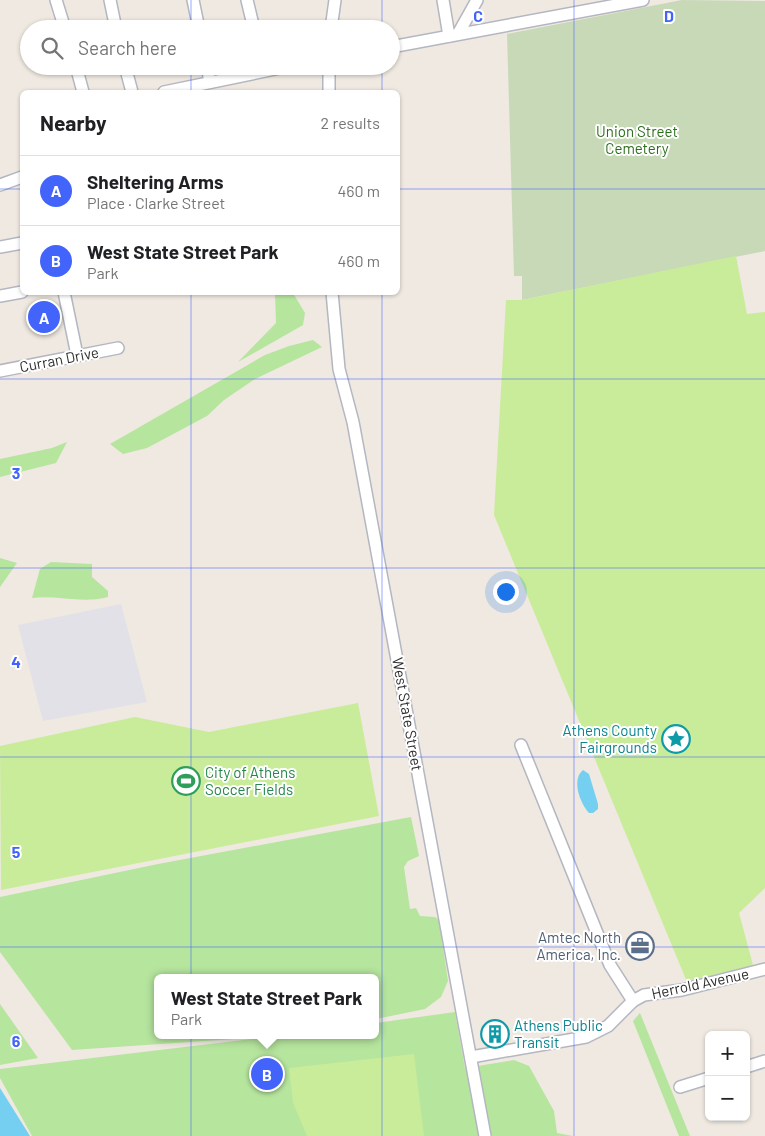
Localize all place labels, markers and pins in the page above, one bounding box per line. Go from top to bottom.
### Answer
pin: A [28,298,60,336]
place label: Athens County Fairgrounds [563,721,657,756]
place icon: Athens County Fairgrounds [661,724,691,754]
place label: City of Athens Soccer Fields [205,763,295,798]
sports icon: City of Athens Soccer Fields [171,766,201,796]
place label: Amtec North America, Inc. [536,928,621,963]
office icon: Amtec North America, Inc. [625,931,655,961]
place label: Athens Public Transit [514,1016,603,1051]
building icon: Athens Public Transit [480,1019,510,1049]
pin: B [251,1055,283,1093]

